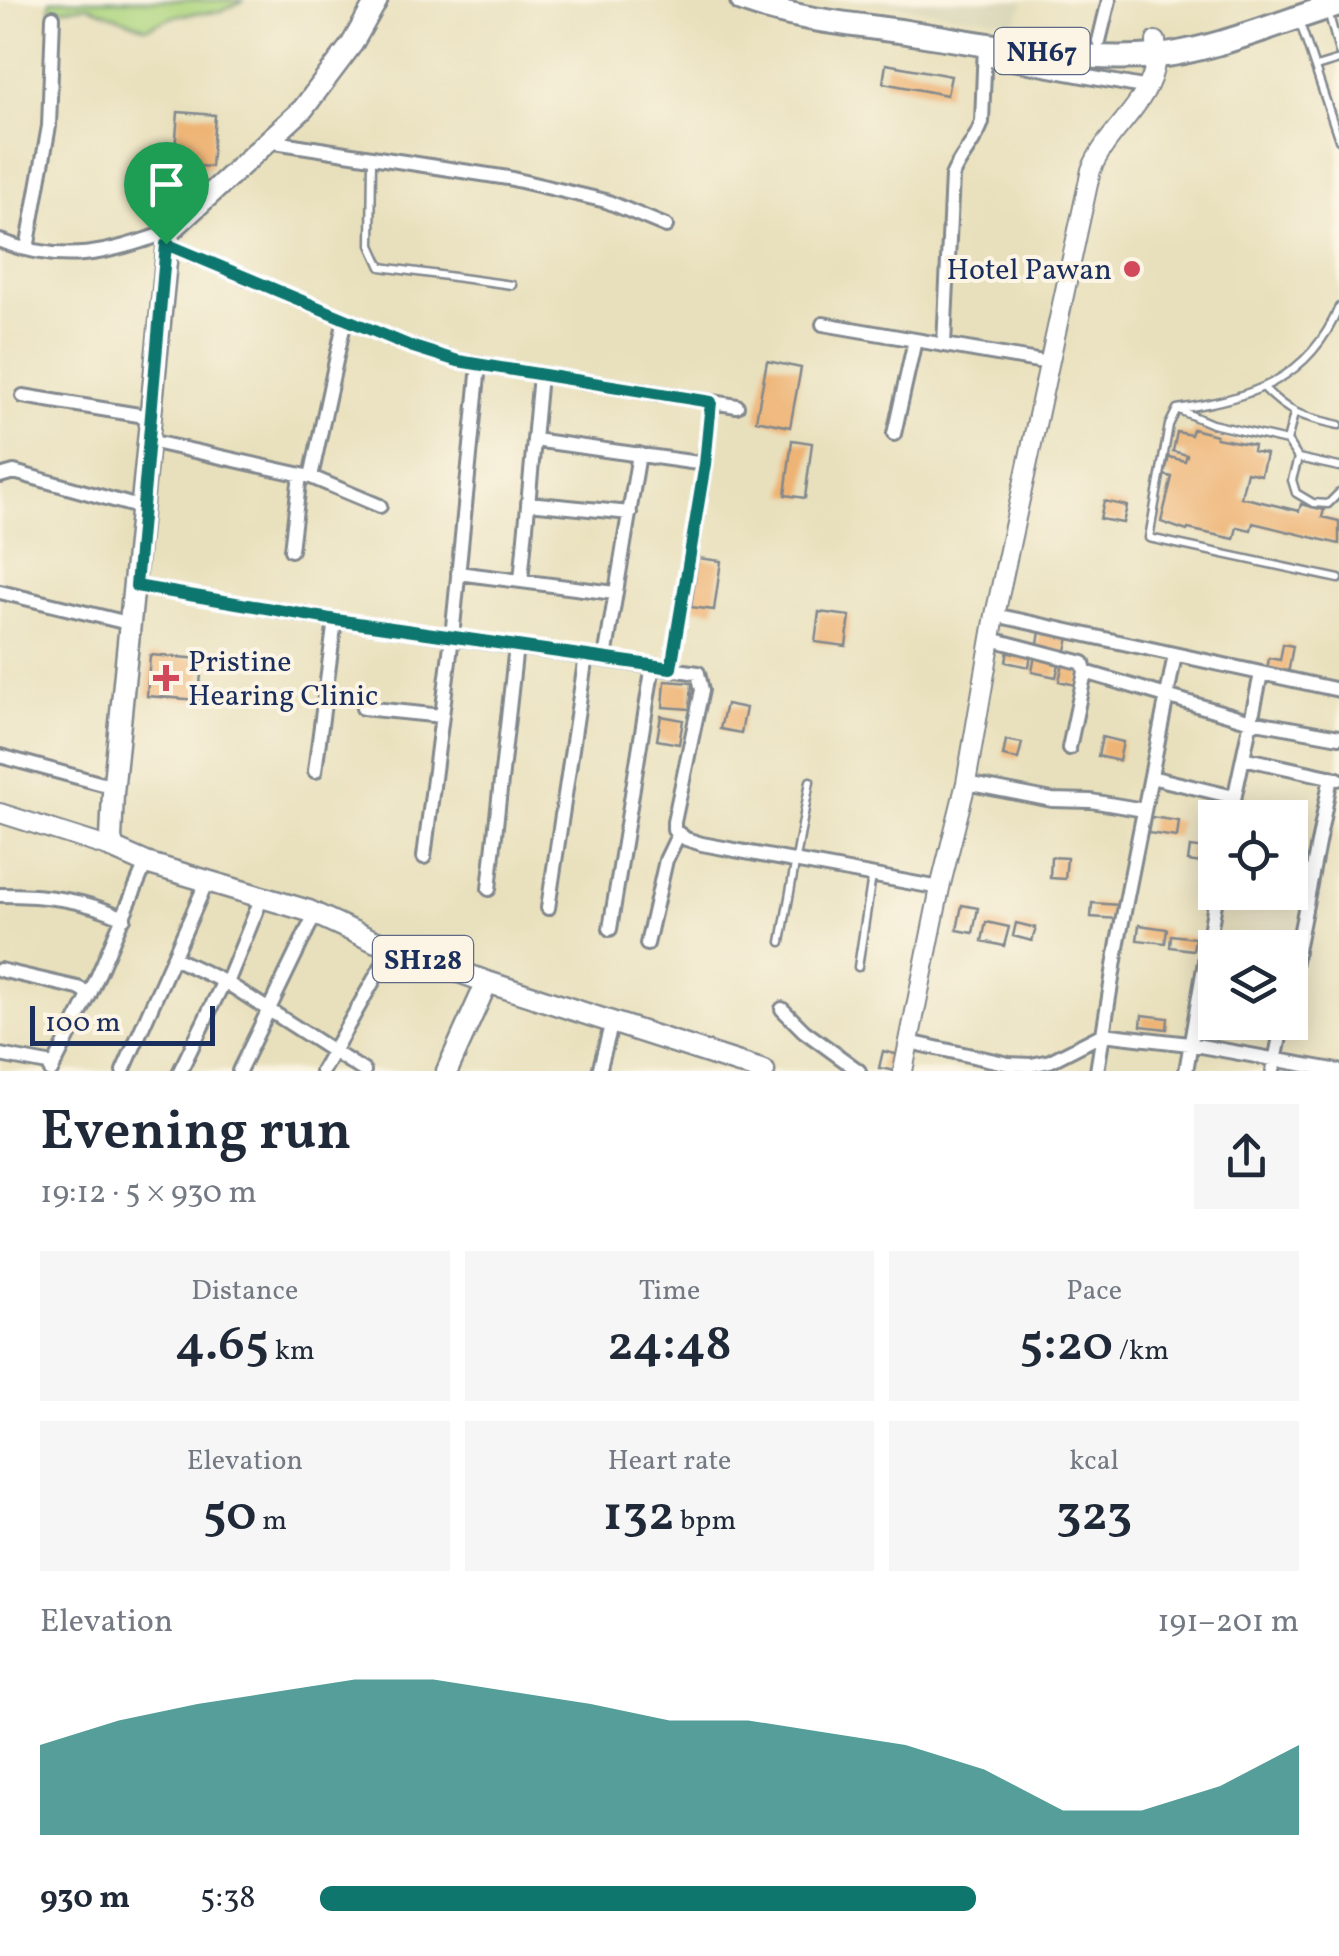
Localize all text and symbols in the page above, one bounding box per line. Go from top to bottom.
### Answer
road number: NH67 [994,28,1090,74]
pin [124,142,209,245]
icon: arrive [139,157,194,212]
place label: Hotel Pawan [946,250,1112,292]
marker: Hotel Pawan [1121,258,1143,280]
place label: Pristine Hearing Clinic [188,642,379,718]
marker: Pristine Hearing Clinic [153,665,179,691]
map controls [1198,800,1308,1040]
button: locate [1198,800,1308,910]
button: layers [1198,930,1308,1040]
road number: SH128 [373,936,473,982]
scale bar [30,1001,215,1046]
text: 100 m [45,1004,120,1043]
text: Evening run [40,1096,352,1172]
button: share [1194,1104,1299,1209]
text: 19:12 · 5 × 930 m [40,1172,257,1216]
text: Distance [191,1272,298,1311]
text: Time [639,1272,700,1311]
text: Pace [1066,1272,1122,1311]
text: 4.65 [175,1311,269,1381]
text: 24:48 [607,1311,732,1381]
text: 5:20 [1019,1311,1113,1381]
text: km [269,1332,315,1371]
text: /km [1113,1332,1169,1371]
text: Elevation [187,1442,303,1481]
text: Heart rate [608,1442,731,1481]
text: kcal [1069,1442,1119,1481]
text: 50 [203,1481,257,1551]
text: 132 [603,1481,674,1551]
text: 323 [1056,1481,1132,1551]
text: m [257,1502,287,1541]
text: bpm [674,1502,736,1541]
text: Elevation [40,1601,173,1645]
text: 191–201 m [1157,1601,1299,1645]
text: 930 m [40,1877,130,1921]
text: 5:38 [200,1877,256,1921]

